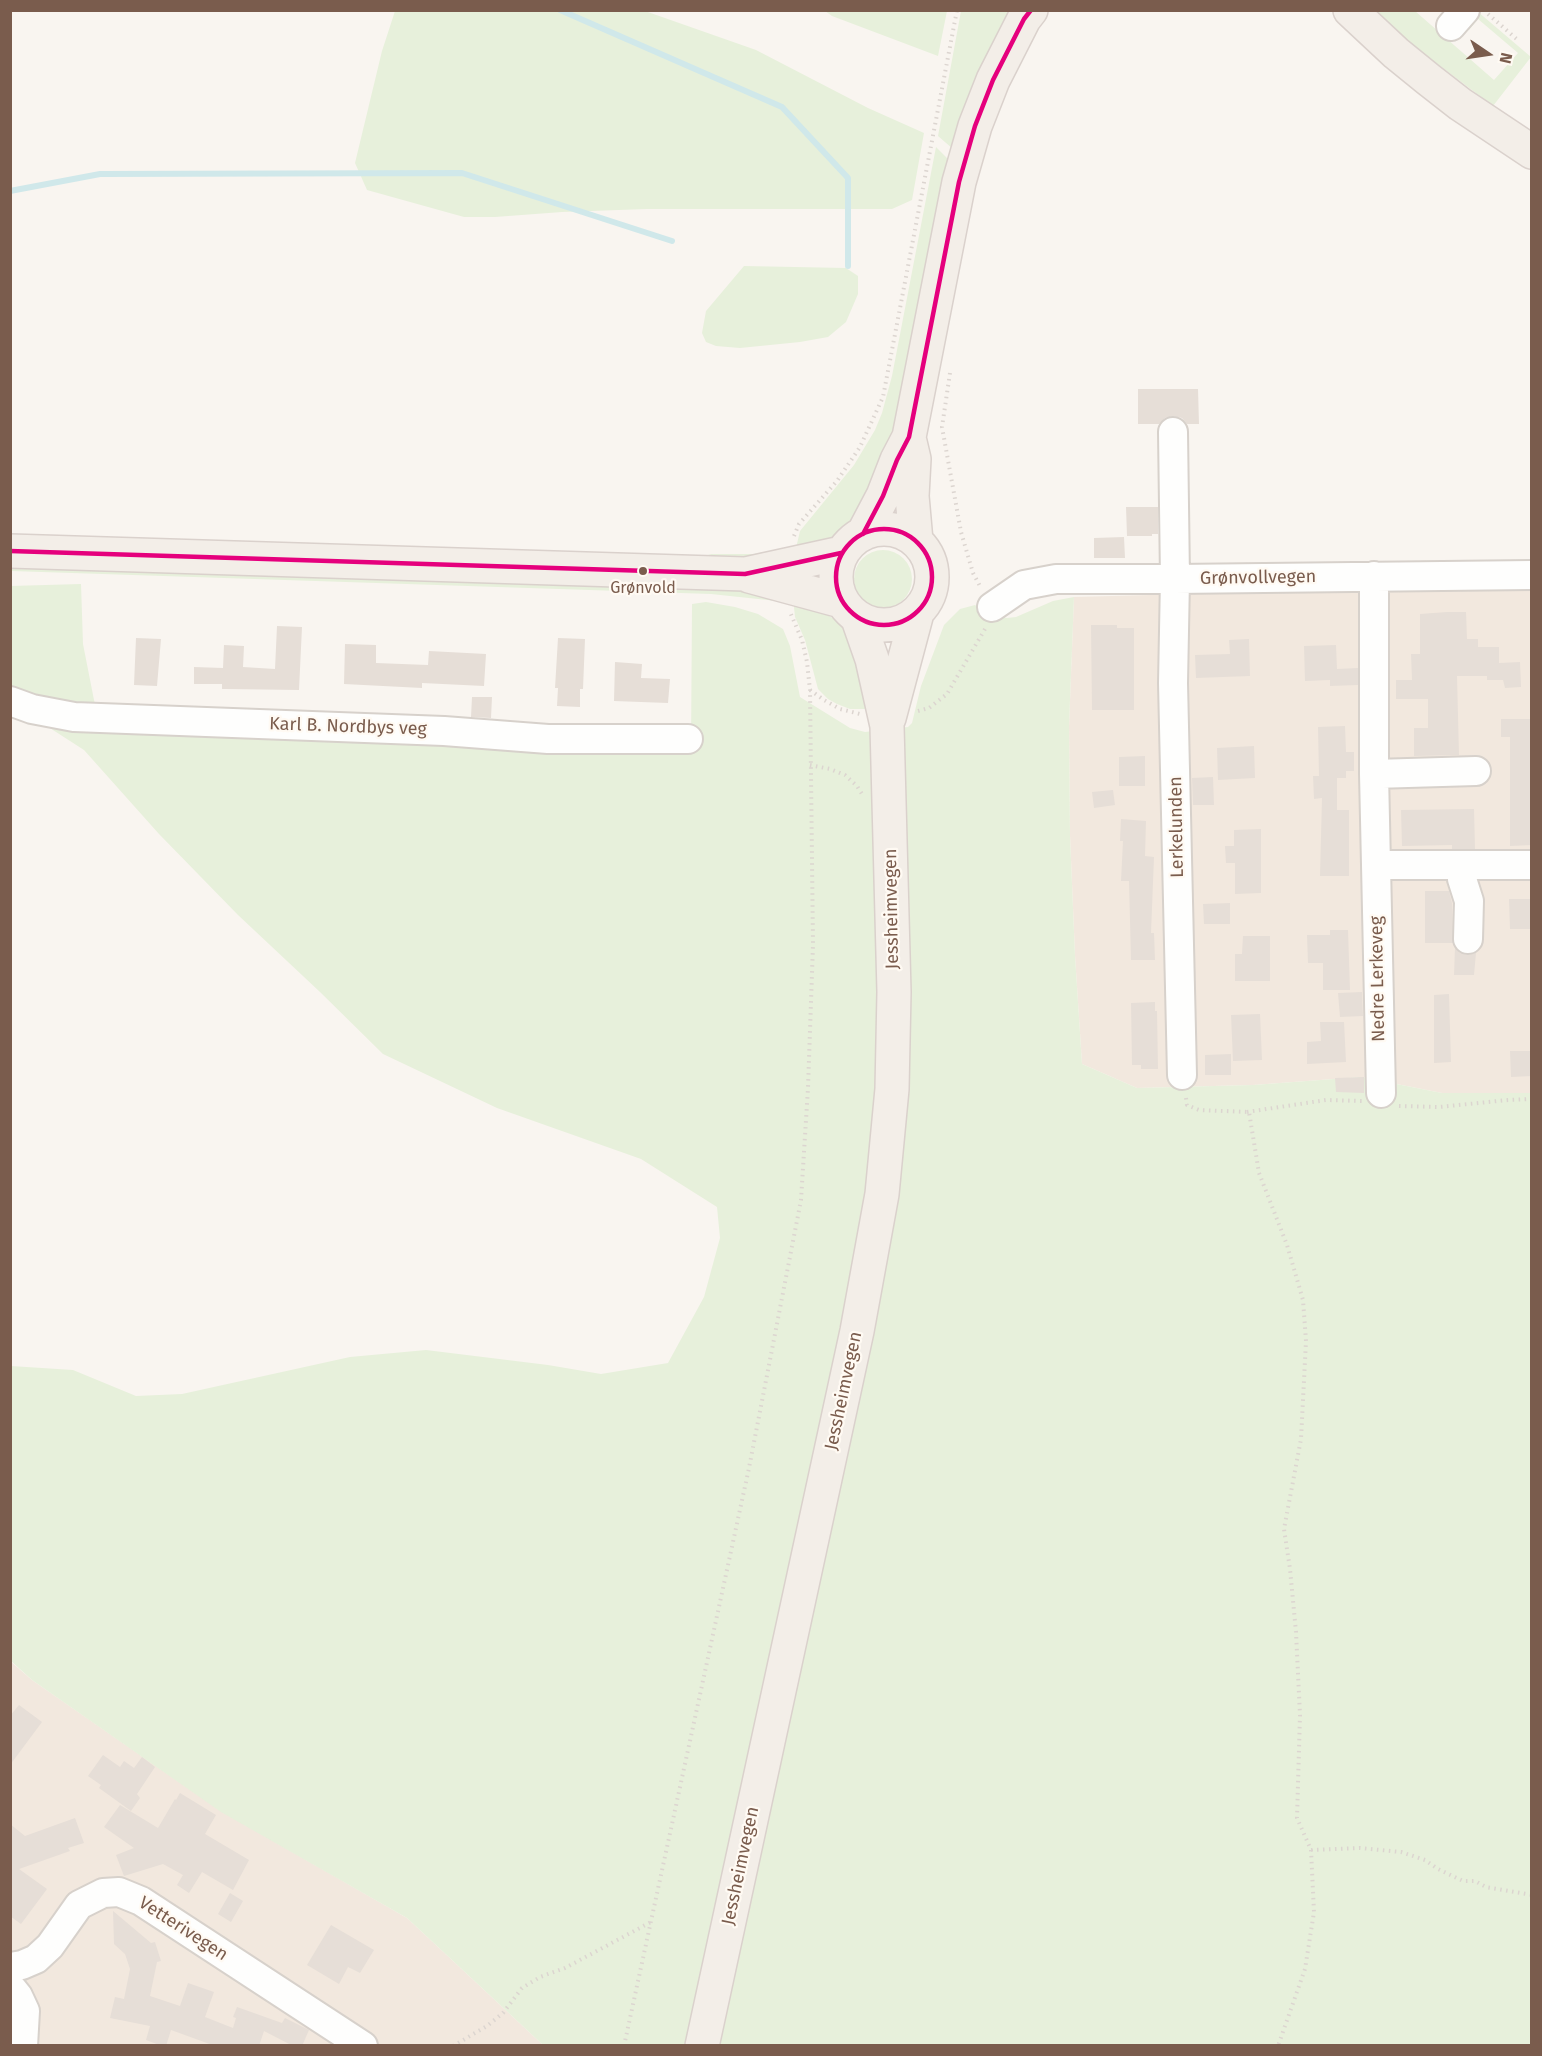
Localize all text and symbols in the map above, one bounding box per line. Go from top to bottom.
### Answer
north arrow [1458,24,1518,84]
text: N [1496,51,1516,65]
marker: Grønvold [637,565,649,577]
street label: Grønvollvegen [1200,566,1316,590]
place label: Grønvold [610,579,676,599]
street label: Karl B. Nordbys veg [269,713,427,741]
street label: Lerkelunden [1165,776,1189,878]
street label: Jessheimvegen [880,848,904,970]
street label: Nedre Lerkeveg [1366,916,1390,1042]
street label: Jessheimvegen [821,1330,867,1452]
street label: Jessheimvegen [718,1805,764,1927]
street label: Vetterivegen [134,1892,232,1966]

